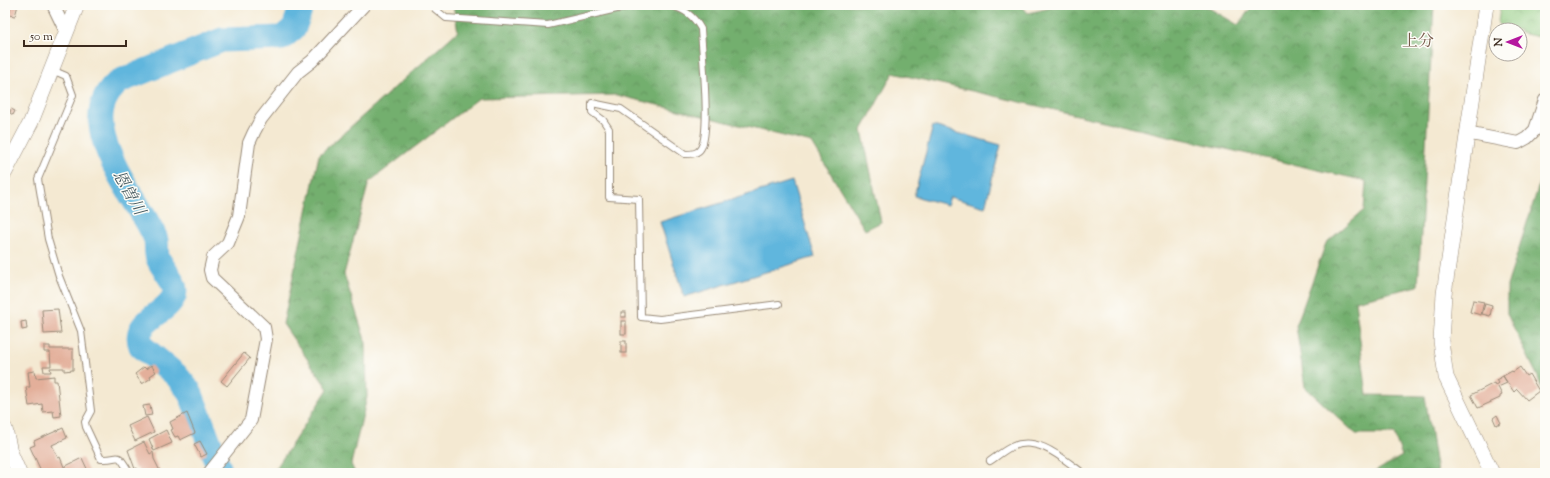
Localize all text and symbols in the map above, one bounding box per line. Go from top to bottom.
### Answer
scale bar [24,22,126,48]
north arrow [1488,22,1528,62]
text: 50 m [29,28,53,46]
district label: 上分 [1402,31,1434,54]
text: N [1491,37,1507,47]
water label: 恩曽川 [106,167,150,222]

